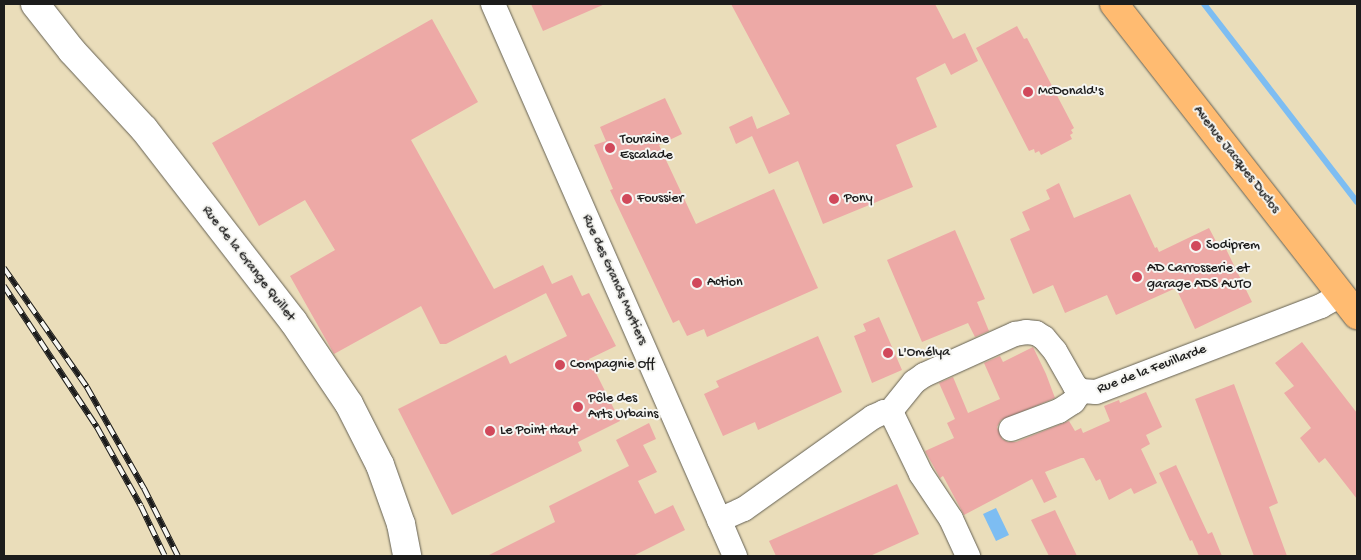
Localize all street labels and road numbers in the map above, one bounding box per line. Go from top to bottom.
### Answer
street label: Avenue Jacques Duclos [1189,103,1283,217]
street label: Rue de la Grange Quillet [198,203,298,325]
street label: Rue des Grands Mortiers [578,212,650,348]
street label: Rue de la Feuillarde [1095,341,1209,399]

